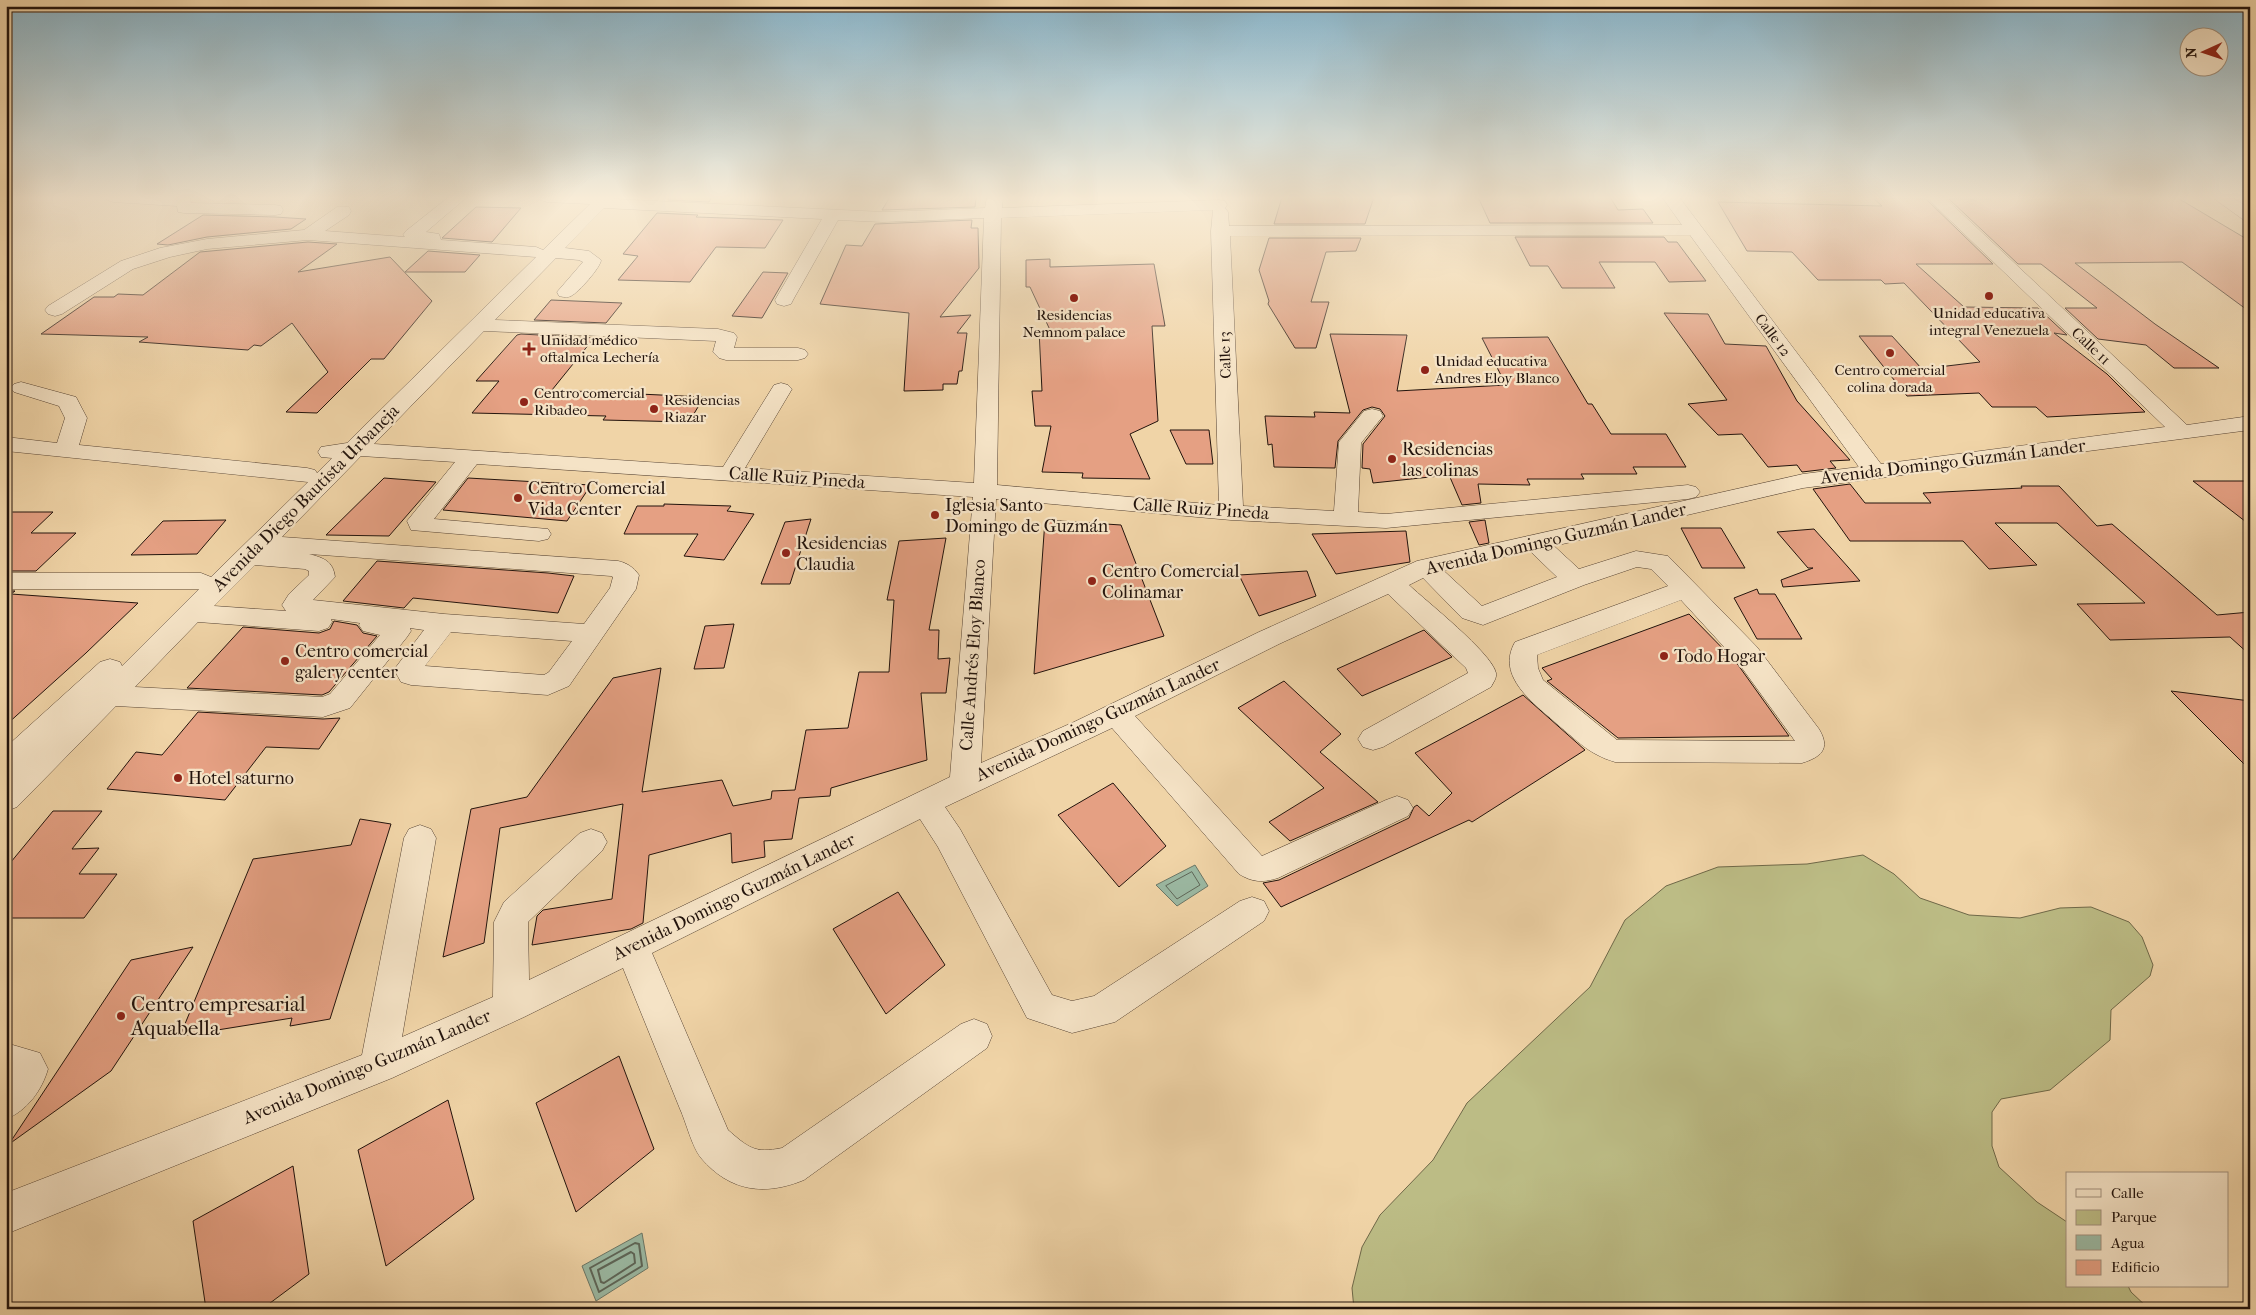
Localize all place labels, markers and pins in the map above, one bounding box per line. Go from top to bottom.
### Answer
marker: Unidad educativa integral Venezuela [1983,290,1995,302]
marker: Residencias Nemnom palace [1068,292,1080,304]
place label: Unidad educativa integral Venezuela [1929,304,2050,339]
place label: Residencias Nemnom palace [1022,306,1126,341]
place label: Unidad médico oftalmica Lechería [540,331,660,366]
marker: Unidad médico oftalmica Lechería [522,342,536,356]
marker: Centro comercial colina dorada [1884,347,1896,359]
place label: Unidad educativa Andres Eloy Blanco [1434,352,1560,387]
place label: Centro comercial colina dorada [1834,361,1946,396]
marker: Unidad educativa Andres Eloy Blanco [1419,364,1431,376]
place label: Centro comercial Ribadeo [534,384,645,419]
place label: Residencias Riazar [664,391,740,426]
marker: Centro comercial Ribadeo [518,396,530,408]
marker: Residencias Riazar [648,403,660,415]
place label: Residencias las colinas [1401,439,1493,481]
marker: Residencias las colinas [1386,453,1398,465]
place label: Centro Comercial Vida Center [527,478,665,520]
marker: Centro Comercial Vida Center [512,492,524,504]
place label: Iglesia Santo Domingo de Guzmán [945,495,1109,537]
marker: Iglesia Santo Domingo de Guzmán [929,509,941,521]
place label: Residencias Claudia [796,533,887,575]
marker: Residencias Claudia [780,547,792,559]
place label: Centro Comercial Colinamar [1102,561,1239,603]
marker: Centro Comercial Colinamar [1086,575,1098,587]
place label: Centro comercial galery center [295,641,428,683]
place label: Todo Hogar [1674,646,1765,667]
marker: Todo Hogar [1658,650,1670,662]
marker: Centro comercial galery center [279,655,291,667]
place label: Hotel saturno [188,768,294,789]
marker: Hotel saturno [172,772,184,784]
place label: Centro empresarial Aquabella [130,992,306,1040]
marker: Centro empresarial Aquabella [115,1010,127,1022]

